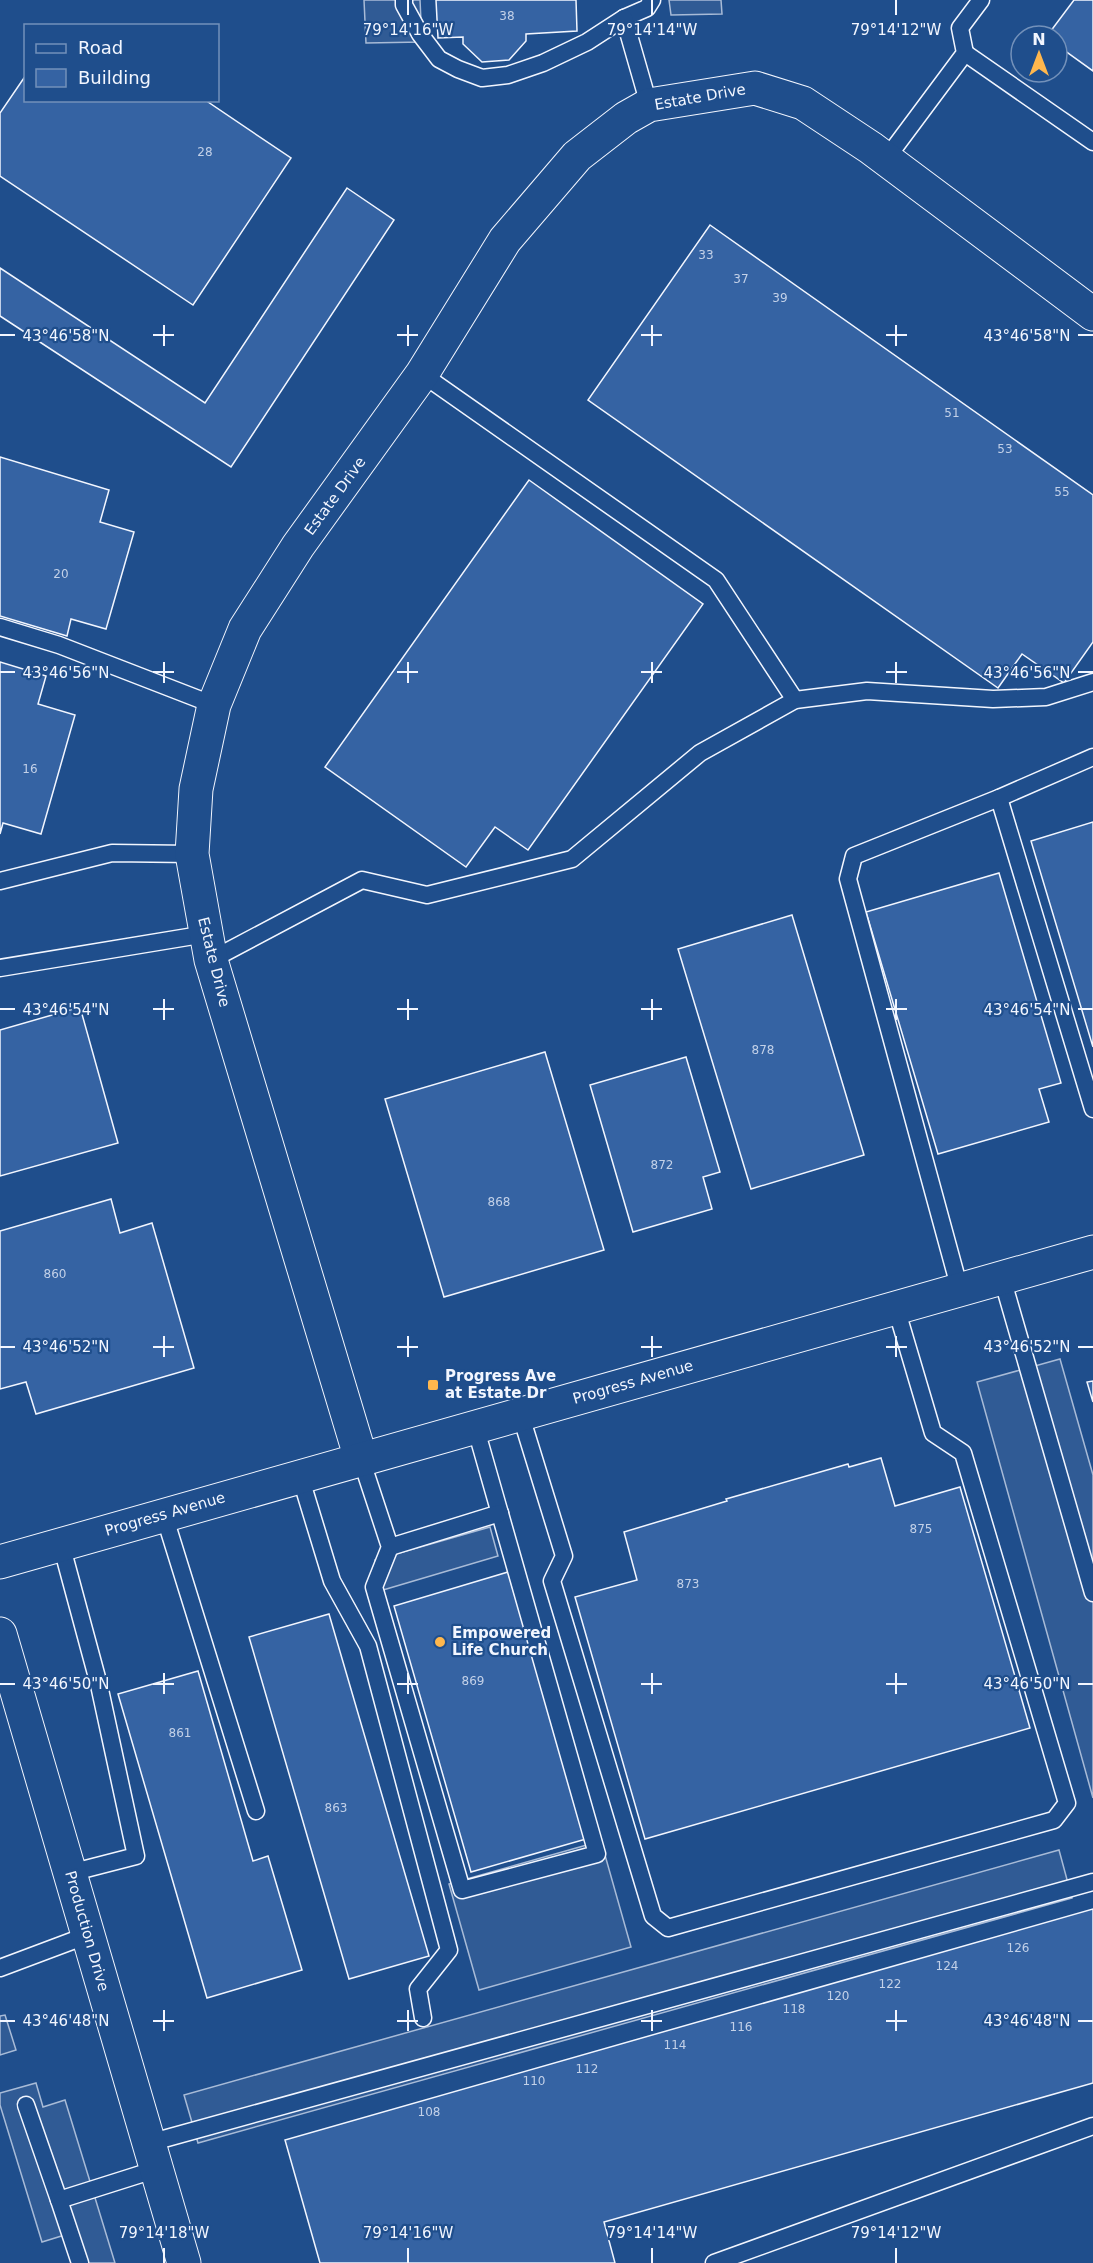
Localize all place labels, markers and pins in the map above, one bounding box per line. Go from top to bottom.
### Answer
place label: Progress Ave at Estate Dr [445,1367,556,1402]
marker: Progress Ave at Estate Dr [426,1378,440,1392]
place label: Empowered Life Church [452,1624,551,1659]
marker: Empowered Life Church [433,1635,447,1649]

